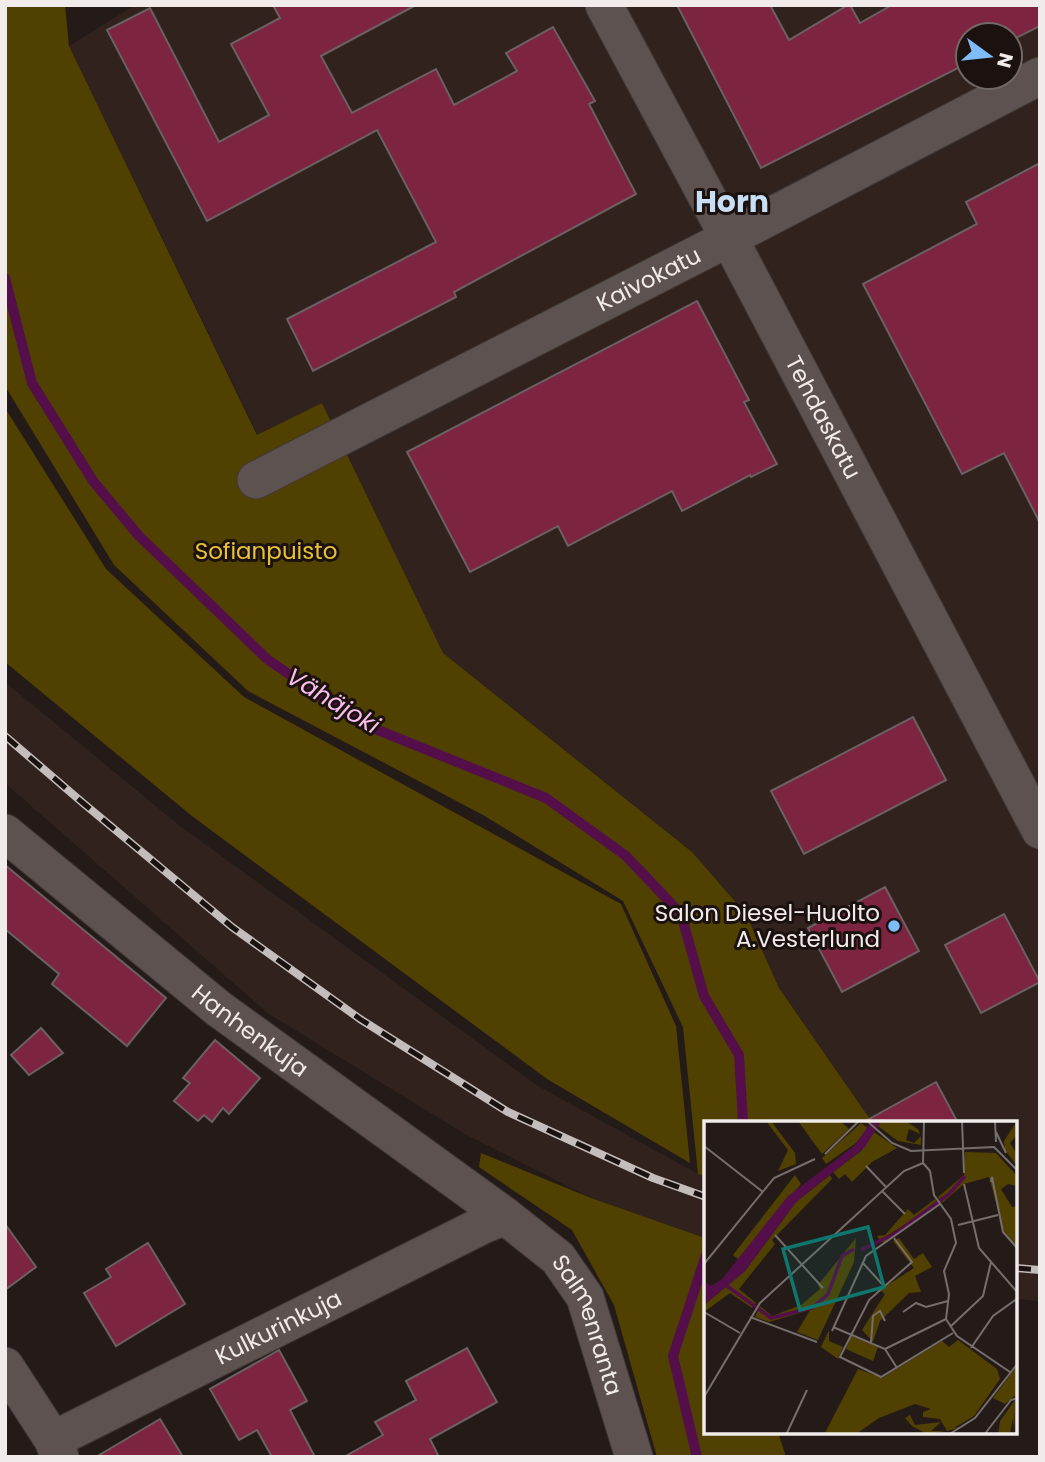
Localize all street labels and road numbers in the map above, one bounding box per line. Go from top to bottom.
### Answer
street label: Kaivokatu [591,239,706,319]
street label: Tehdaskatu [778,350,869,485]
street label: Hanhenkuja [185,977,315,1085]
street label: Salmenranta [544,1248,630,1399]
street label: Kulkurinkuja [210,1282,347,1372]

